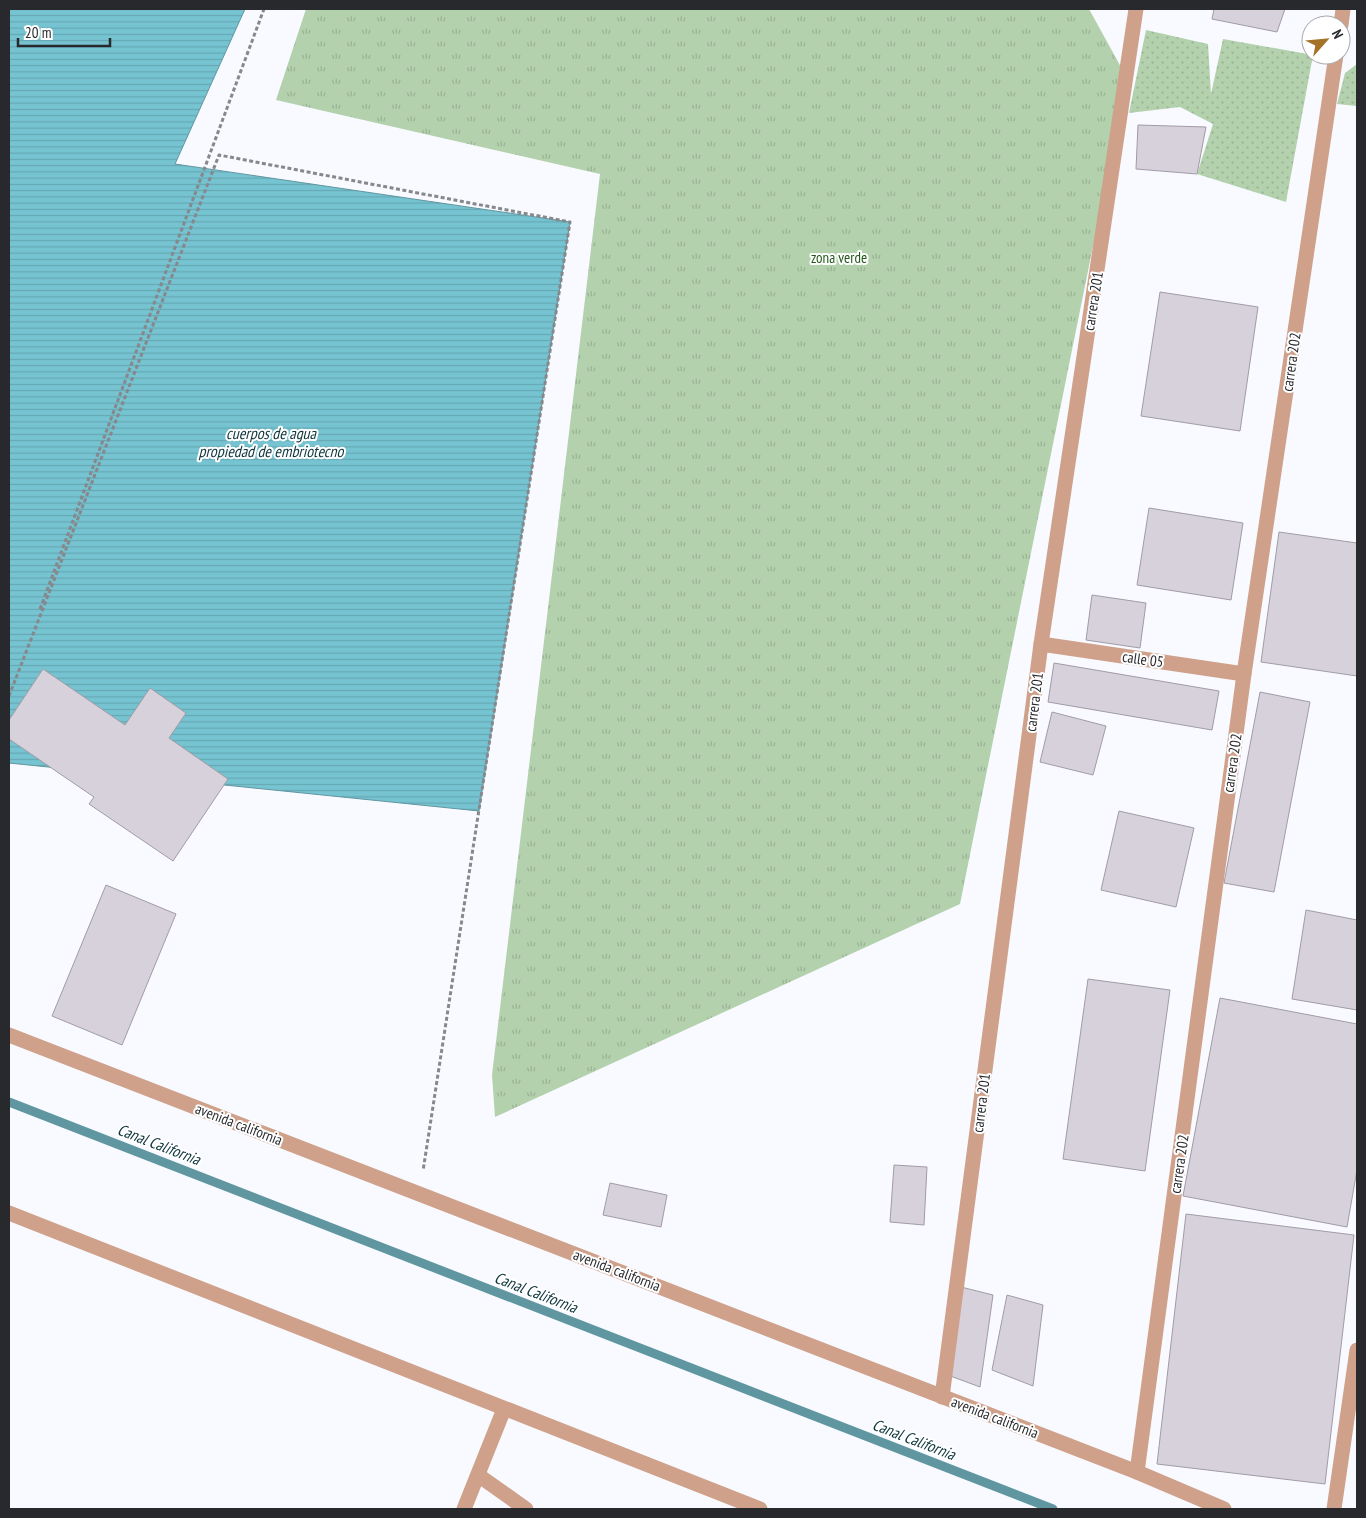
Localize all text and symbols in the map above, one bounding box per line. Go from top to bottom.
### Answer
scale bar [18,15,110,47]
north arrow [1301,15,1351,65]
text: 20 m [25,23,51,42]
text: N [1328,27,1347,42]
park label: zona verde [811,248,867,267]
street label: carrera 201 [1079,270,1107,332]
street label: carrera 202 [1277,331,1305,393]
water label: cuerpos de agua propiedad de embriotecno [199,423,345,461]
street label: calle 05 [1121,647,1165,671]
street label: carrera 201 [1021,671,1047,733]
street label: carrera 202 [1218,732,1246,794]
street label: carrera 201 [968,1072,994,1134]
street label: avenida california [193,1099,285,1149]
water label: Canal California [115,1119,205,1169]
street label: carrera 202 [1165,1133,1193,1195]
street label: avenida california [571,1245,663,1295]
water label: Canal California [492,1267,582,1317]
street label: avenida california [949,1392,1041,1442]
water label: Canal California [870,1414,960,1464]

